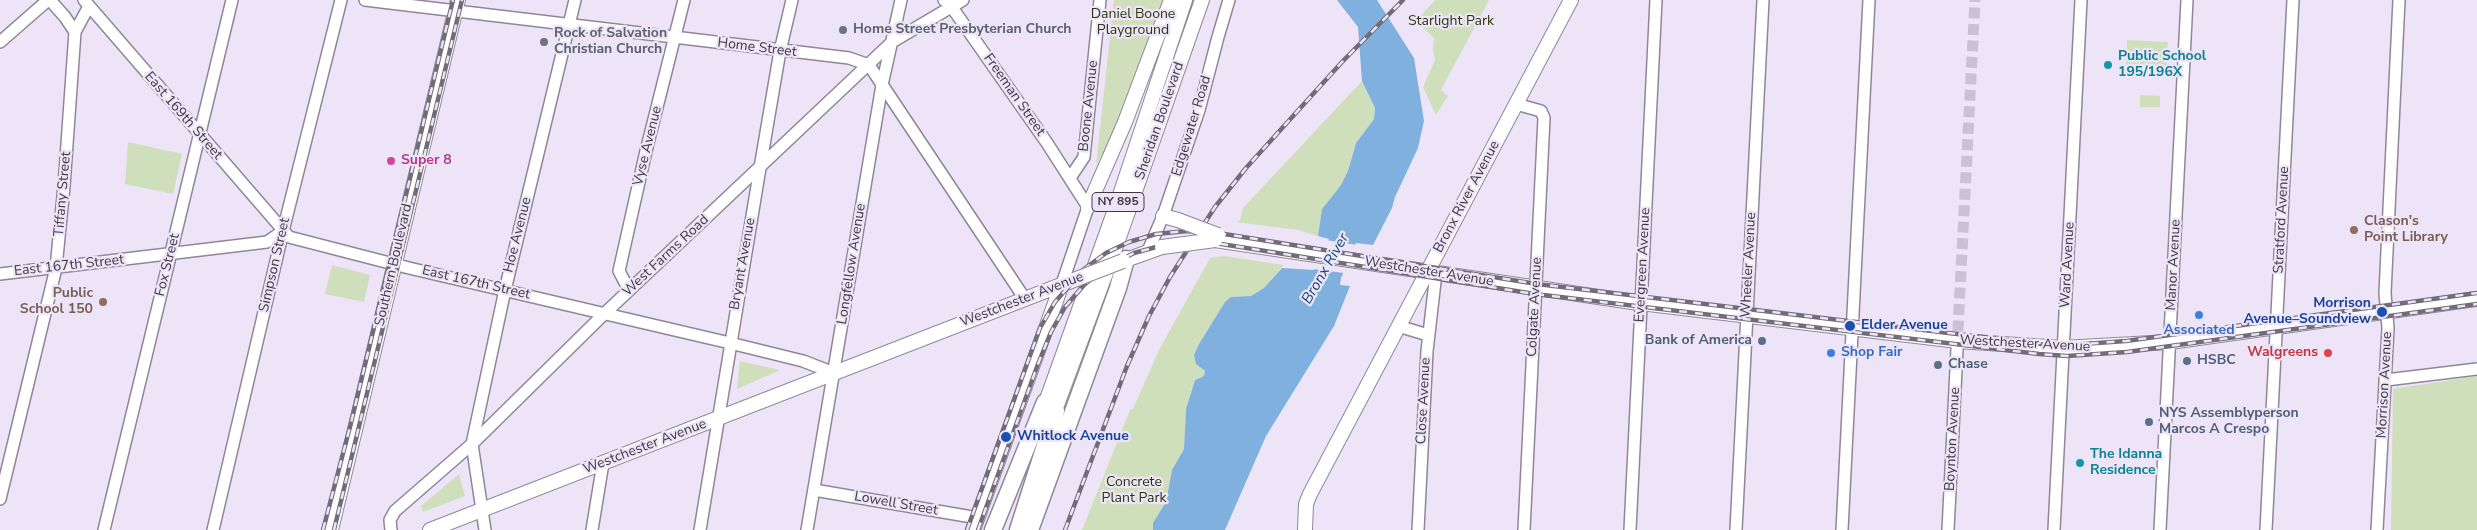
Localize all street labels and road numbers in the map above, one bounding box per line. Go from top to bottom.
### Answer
street label: Home Street [716,35,798,61]
street label: Freeman Street [979,51,1049,139]
street label: Boone Avenue [1076,60,1102,152]
street label: Sheridan Boulevard [1132,60,1188,182]
street label: East 169th Street [140,69,226,163]
street label: Edgewater Road [1169,74,1215,178]
street label: Vyse Avenue [630,104,666,188]
street label: Bronx River Avenue [1430,138,1504,256]
street label: Tiffany Street [51,151,75,237]
street label: Stratford Avenue [2271,166,2293,274]
road number: NY 895 [1092,192,1144,212]
street label: Hoe Avenue [501,196,535,274]
street label: Southern Boulevard [372,202,416,328]
street label: Longfellow Avenue [834,202,870,326]
street label: Evergreen Avenue [1632,207,1654,323]
street label: West Farms Road [619,212,713,300]
street label: Wheeler Avenue [1738,212,1760,318]
street label: Simpson Street [256,216,294,314]
street label: Bryant Avenue [727,217,759,311]
street label: Manor Avenue [2163,219,2185,311]
street label: Ward Avenue [2057,221,2079,309]
street label: Fox Street [152,232,184,298]
street label: East 167th Street [13,252,125,280]
street label: Westchester Avenue [1363,253,1495,291]
street label: Colgate Avenue [1524,257,1546,357]
street label: East 167th Street [420,262,532,304]
street label: Westchester Avenue [958,269,1086,331]
street label: Morrison Avenue [2374,331,2396,439]
street label: Westchester Avenue [1959,332,2091,356]
street label: Close Avenue [1413,357,1435,445]
street label: Boynton Avenue [1942,387,1964,491]
street label: Westchester Avenue [581,416,709,478]
street label: Lowell Street [853,488,939,520]

